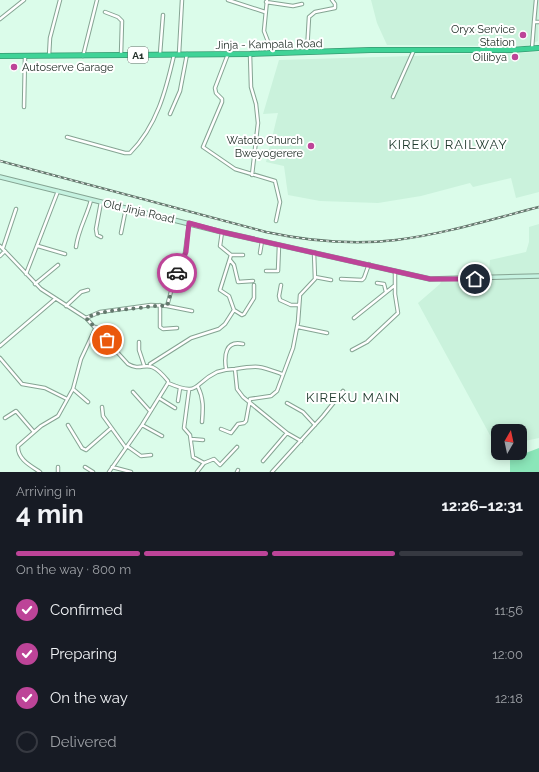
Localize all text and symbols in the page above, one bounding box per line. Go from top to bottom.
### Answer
place label: Oryx Service Station [451,23,516,49]
marker: Oryx Service Station [518,30,528,40]
street label: Jinja - Kampala Road [215,37,323,52]
road number: A1 [128,47,148,63]
place label: Oilibya [473,51,507,64]
marker: Oilibya [510,52,520,62]
place label: Autoserve Garage [22,61,114,74]
marker: Autoserve Garage [9,62,19,72]
place label: Watoto Church Bweyogerere [227,134,304,160]
district label: KIREKU RAILWAY [388,137,508,152]
marker: Watoto Church Bweyogerere [306,141,316,151]
street label: Old Jinja Road [102,197,176,226]
courier [157,253,197,293]
icon: car [166,262,188,284]
pin [458,262,492,296]
icon: home [464,268,486,290]
pin [90,323,124,357]
icon: bag [96,329,118,351]
district label: KIREKU MAIN [306,390,400,405]
north arrow [491,424,527,460]
map controls [491,424,527,460]
text: Arriving in [16,484,76,499]
text: 12:26–12:31 [441,497,523,515]
text: 4 min [16,499,84,529]
text: On the way · 800 m [16,562,131,577]
icon: check [16,599,38,621]
text: Confirmed [50,601,123,619]
text: 11:56 [495,603,523,618]
icon: check [16,643,38,665]
text: Preparing [50,645,117,663]
text: 12:00 [492,647,523,662]
icon: check [16,687,38,709]
text: On the way [50,689,128,707]
text: 12:18 [495,691,523,706]
text: Delivered [50,733,117,751]

